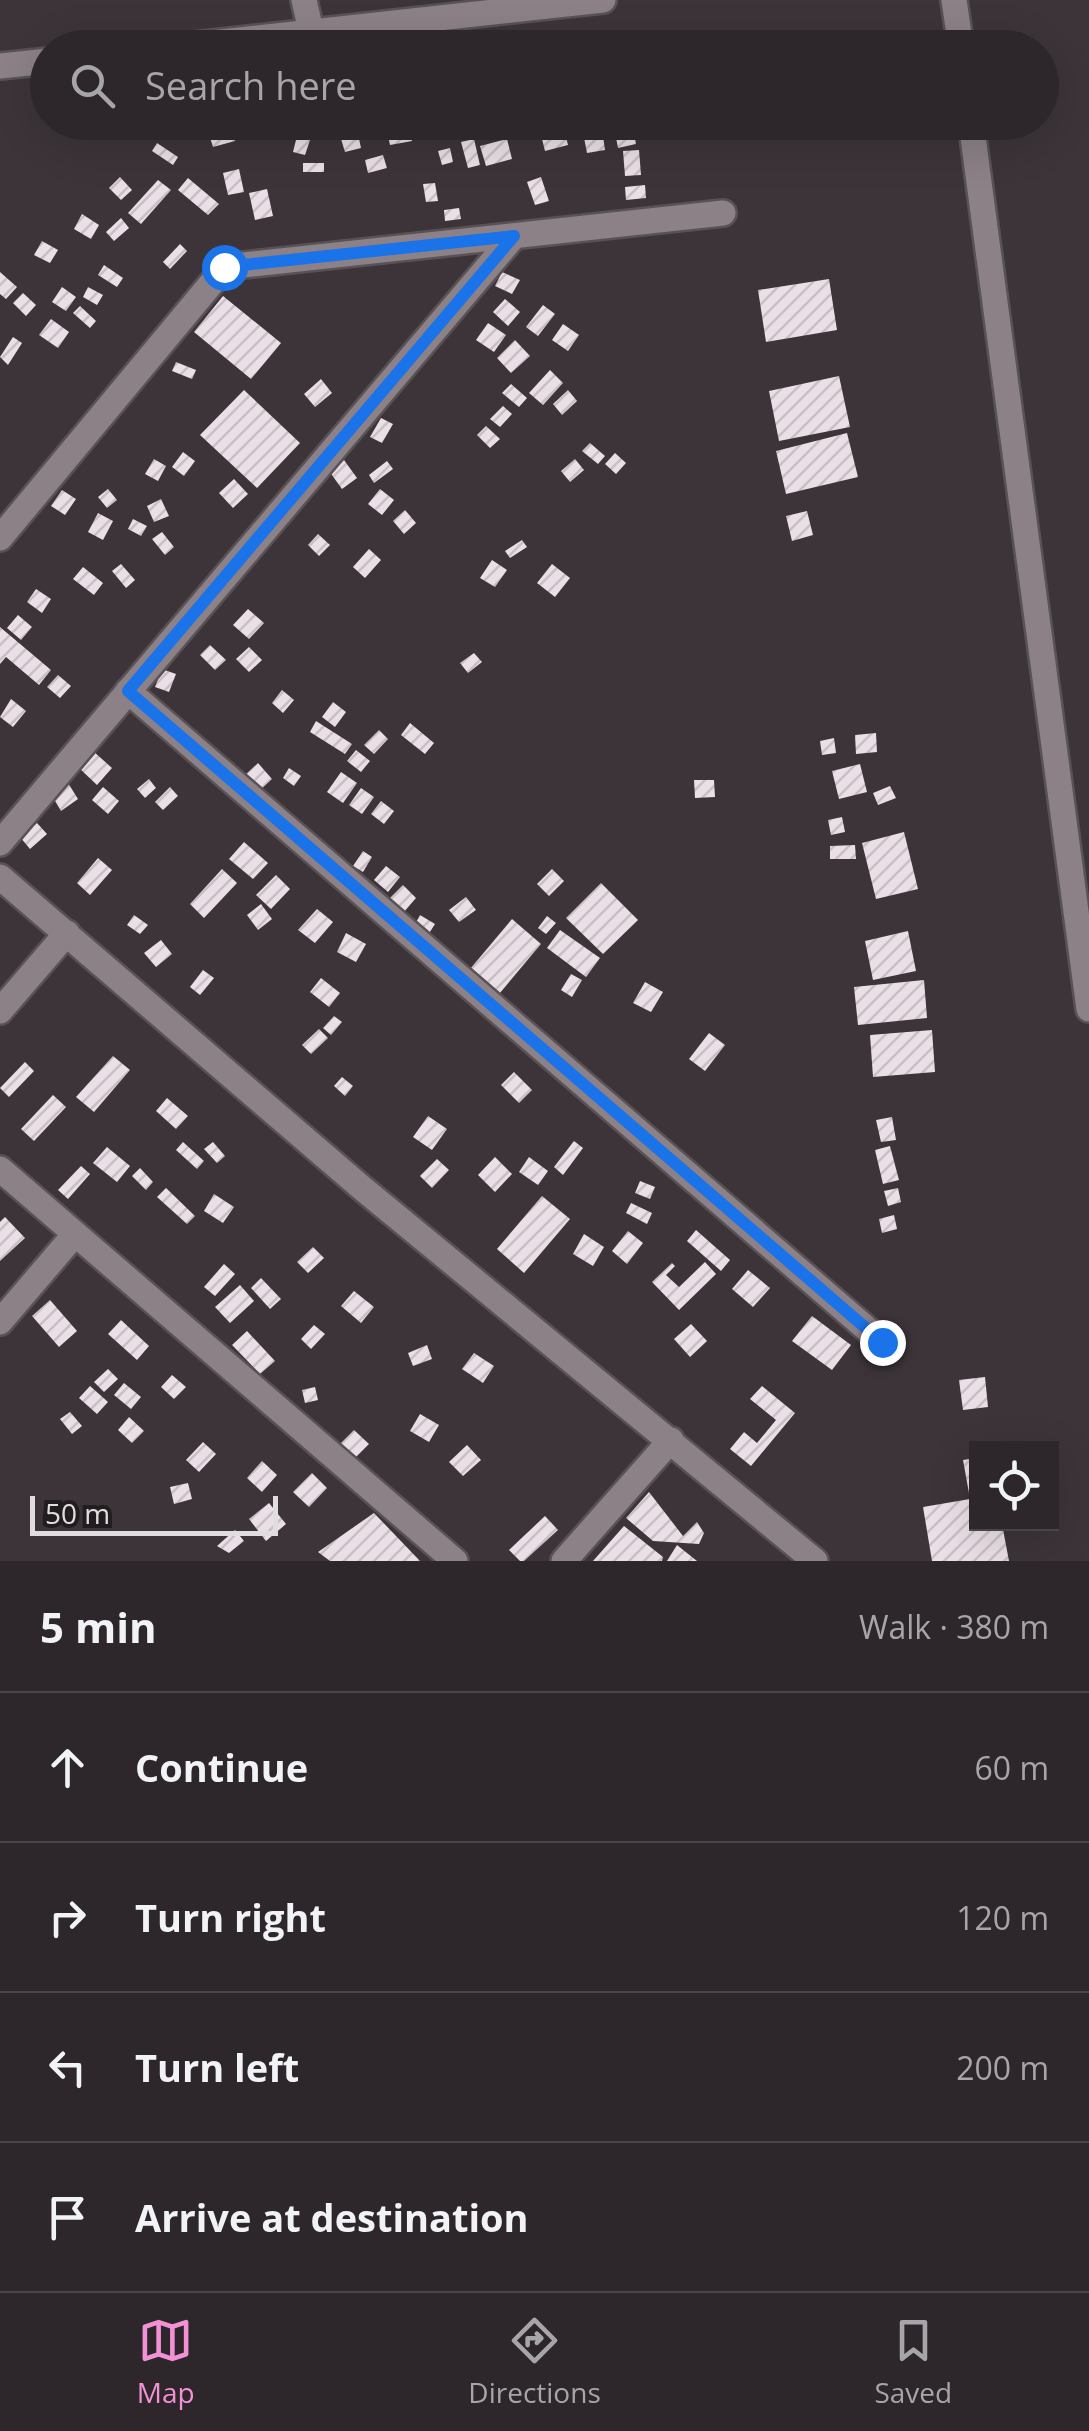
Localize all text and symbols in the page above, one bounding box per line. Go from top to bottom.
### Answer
search box [30,30,1059,140]
icon: search [65,58,120,113]
text: Search here [145,59,357,111]
route start [202,245,248,291]
route end [860,1320,906,1366]
map controls [969,1441,1059,1531]
button: locate [969,1441,1059,1531]
scale bar [30,1491,278,1536]
text: 50 m [45,1494,110,1532]
text: 5 min [40,1598,157,1655]
text: Walk · 380 m [859,1605,1049,1648]
icon: ahead [40,1740,95,1795]
text: Continue [135,1741,308,1793]
text: 60 m [974,1746,1049,1789]
icon: right [40,1890,95,1945]
text: Turn right [135,1891,326,1943]
text: 120 m [956,1896,1049,1939]
icon: left [40,2040,95,2095]
text: Turn left [135,2041,299,2093]
text: 200 m [956,2046,1049,2089]
icon: arrive [40,2190,95,2245]
text: Arrive at destination [135,2191,529,2243]
tab: Map [137,2313,195,2411]
tab: Directions [468,2313,601,2411]
tab: Saved [874,2313,952,2411]

